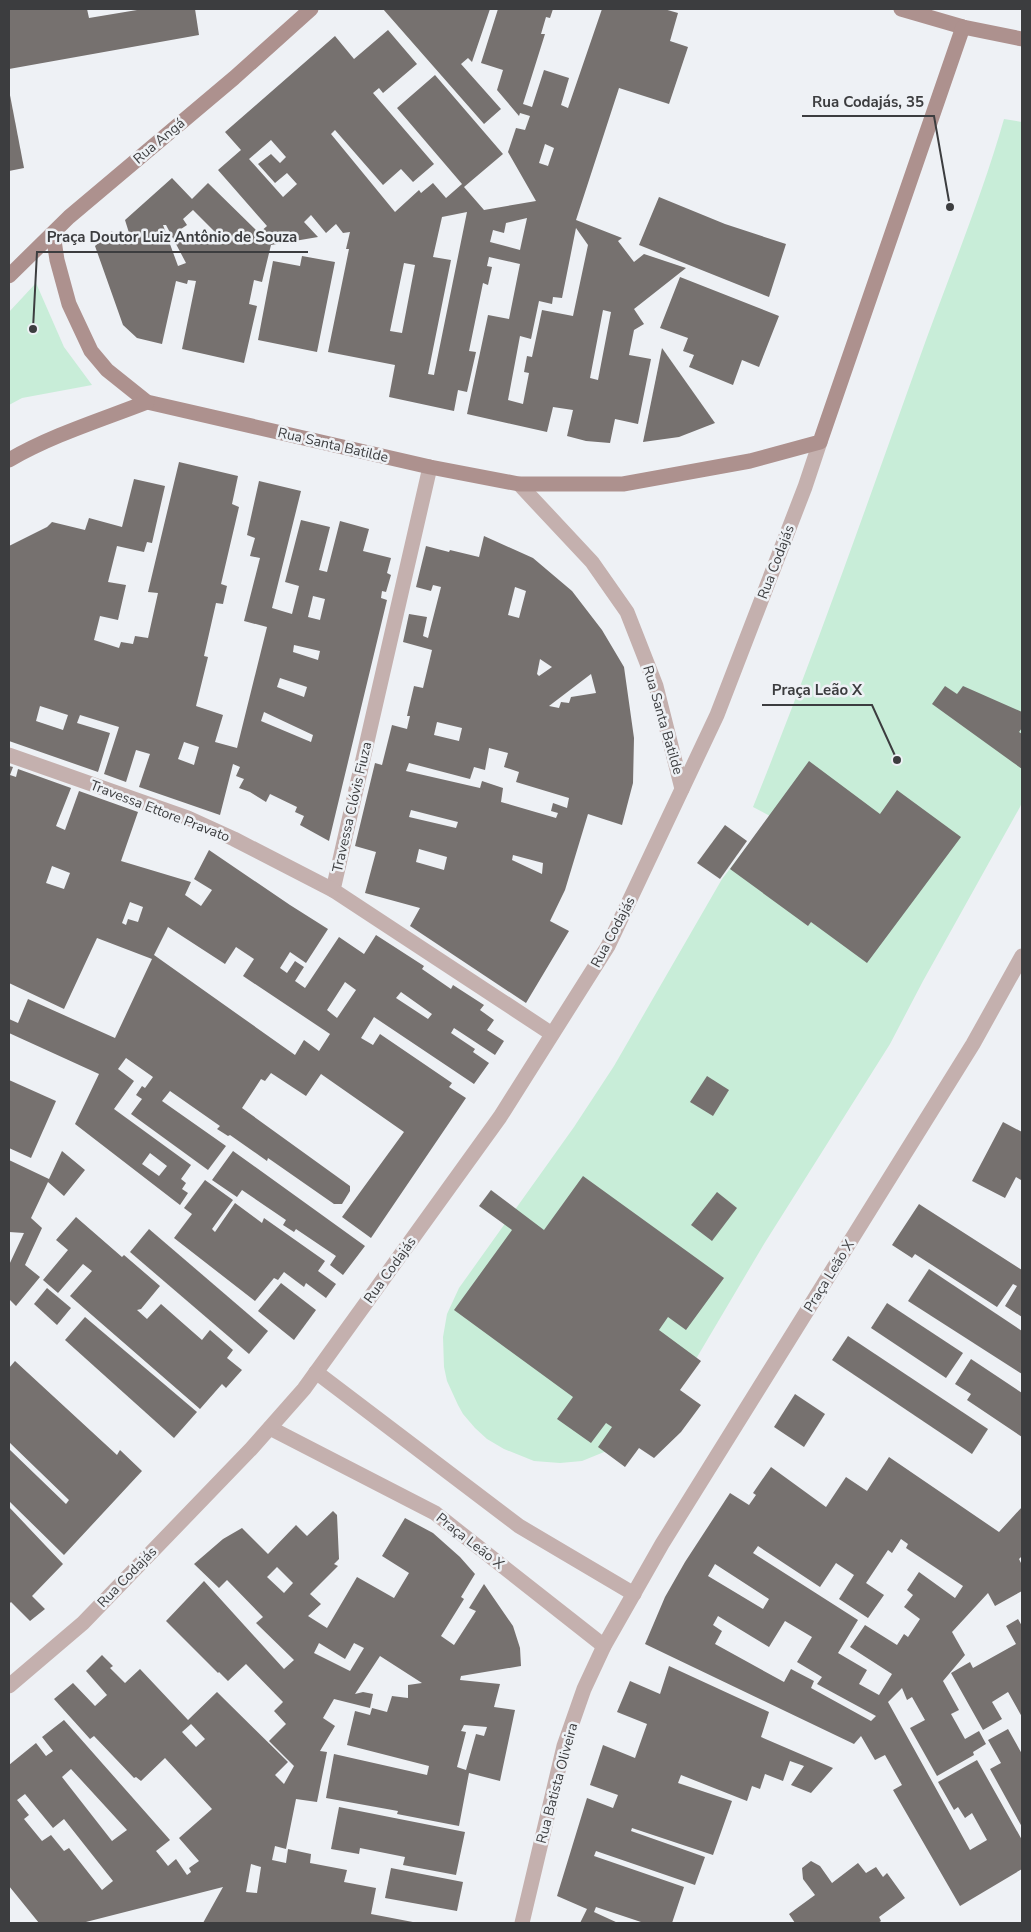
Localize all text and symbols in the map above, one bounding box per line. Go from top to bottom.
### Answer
callout: Rua Codajás, 35 [802,86,934,116]
text: Rua Codajás, 35 [812,92,924,112]
street label: Rua Angá [129,114,189,168]
callout: Praça Doutor Luiz Antônio de Souza [37,222,308,252]
text: Praça Doutor Luiz Antônio de Souza [47,227,297,247]
street label: Rua Santa Batilde [276,423,390,467]
street label: Rua Codajás [753,522,799,602]
street label: Rua Santa Batilde [638,663,688,777]
callout: Praça Leão X [762,675,872,705]
text: Praça Leão X [772,680,863,700]
street label: Travessa Clóvis Fiuza [328,740,376,874]
street label: Travessa Ettore Pravato [87,776,233,847]
street label: Rua Codajás [586,893,640,971]
street label: Rua Codajás [359,1233,421,1307]
street label: Praça Leão X [799,1236,859,1316]
street label: Praça Leão X [432,1508,508,1574]
street label: Rua Codajás [93,1542,161,1612]
street label: Rua Batista Oliveira [532,1721,582,1845]

